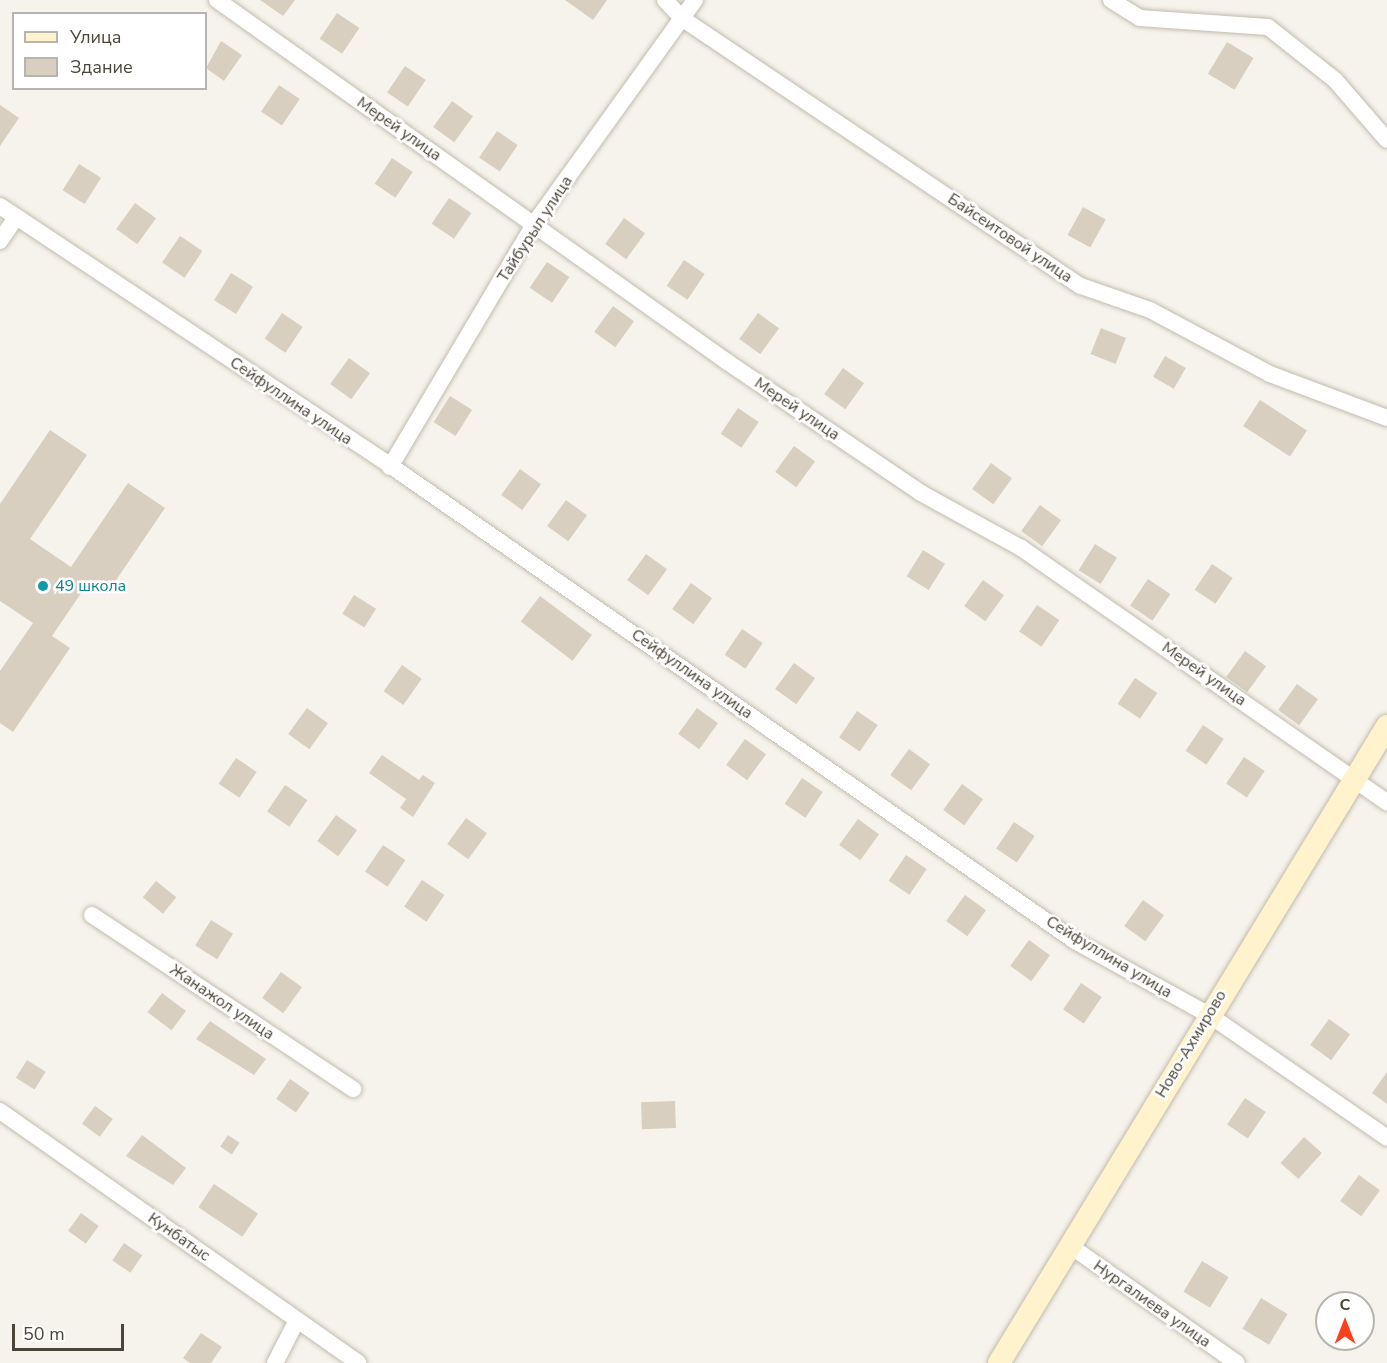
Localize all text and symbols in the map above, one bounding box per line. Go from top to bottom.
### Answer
legend [12,12,207,90]
text: Улица [70,25,121,49]
text: Здание [70,55,133,79]
street label: Мерей улица [353,93,445,165]
street label: Тайбурыл улица [494,172,576,286]
street label: Байсеитовой улица [944,189,1076,287]
street label: Сейфуллина улица [226,353,356,449]
street label: Мерей улица [751,373,843,445]
place label: 49 школа [55,576,126,596]
marker: 49 школа [36,579,50,593]
street label: Сейфуллина улица [628,625,756,723]
street label: Мерей улица [1158,638,1250,710]
street label: Сейфуллина улица [1042,912,1176,1002]
street label: Жанажол улица [166,960,278,1044]
street label: Ново-Ахмирово [1151,987,1231,1101]
street label: Кунбатыс [144,1209,214,1265]
street label: Нургалиева улица [1090,1256,1214,1352]
north arrow [1315,1291,1375,1351]
text: С [1340,1294,1350,1316]
scale bar [15,1312,128,1350]
text: 50 m [23,1322,65,1346]

